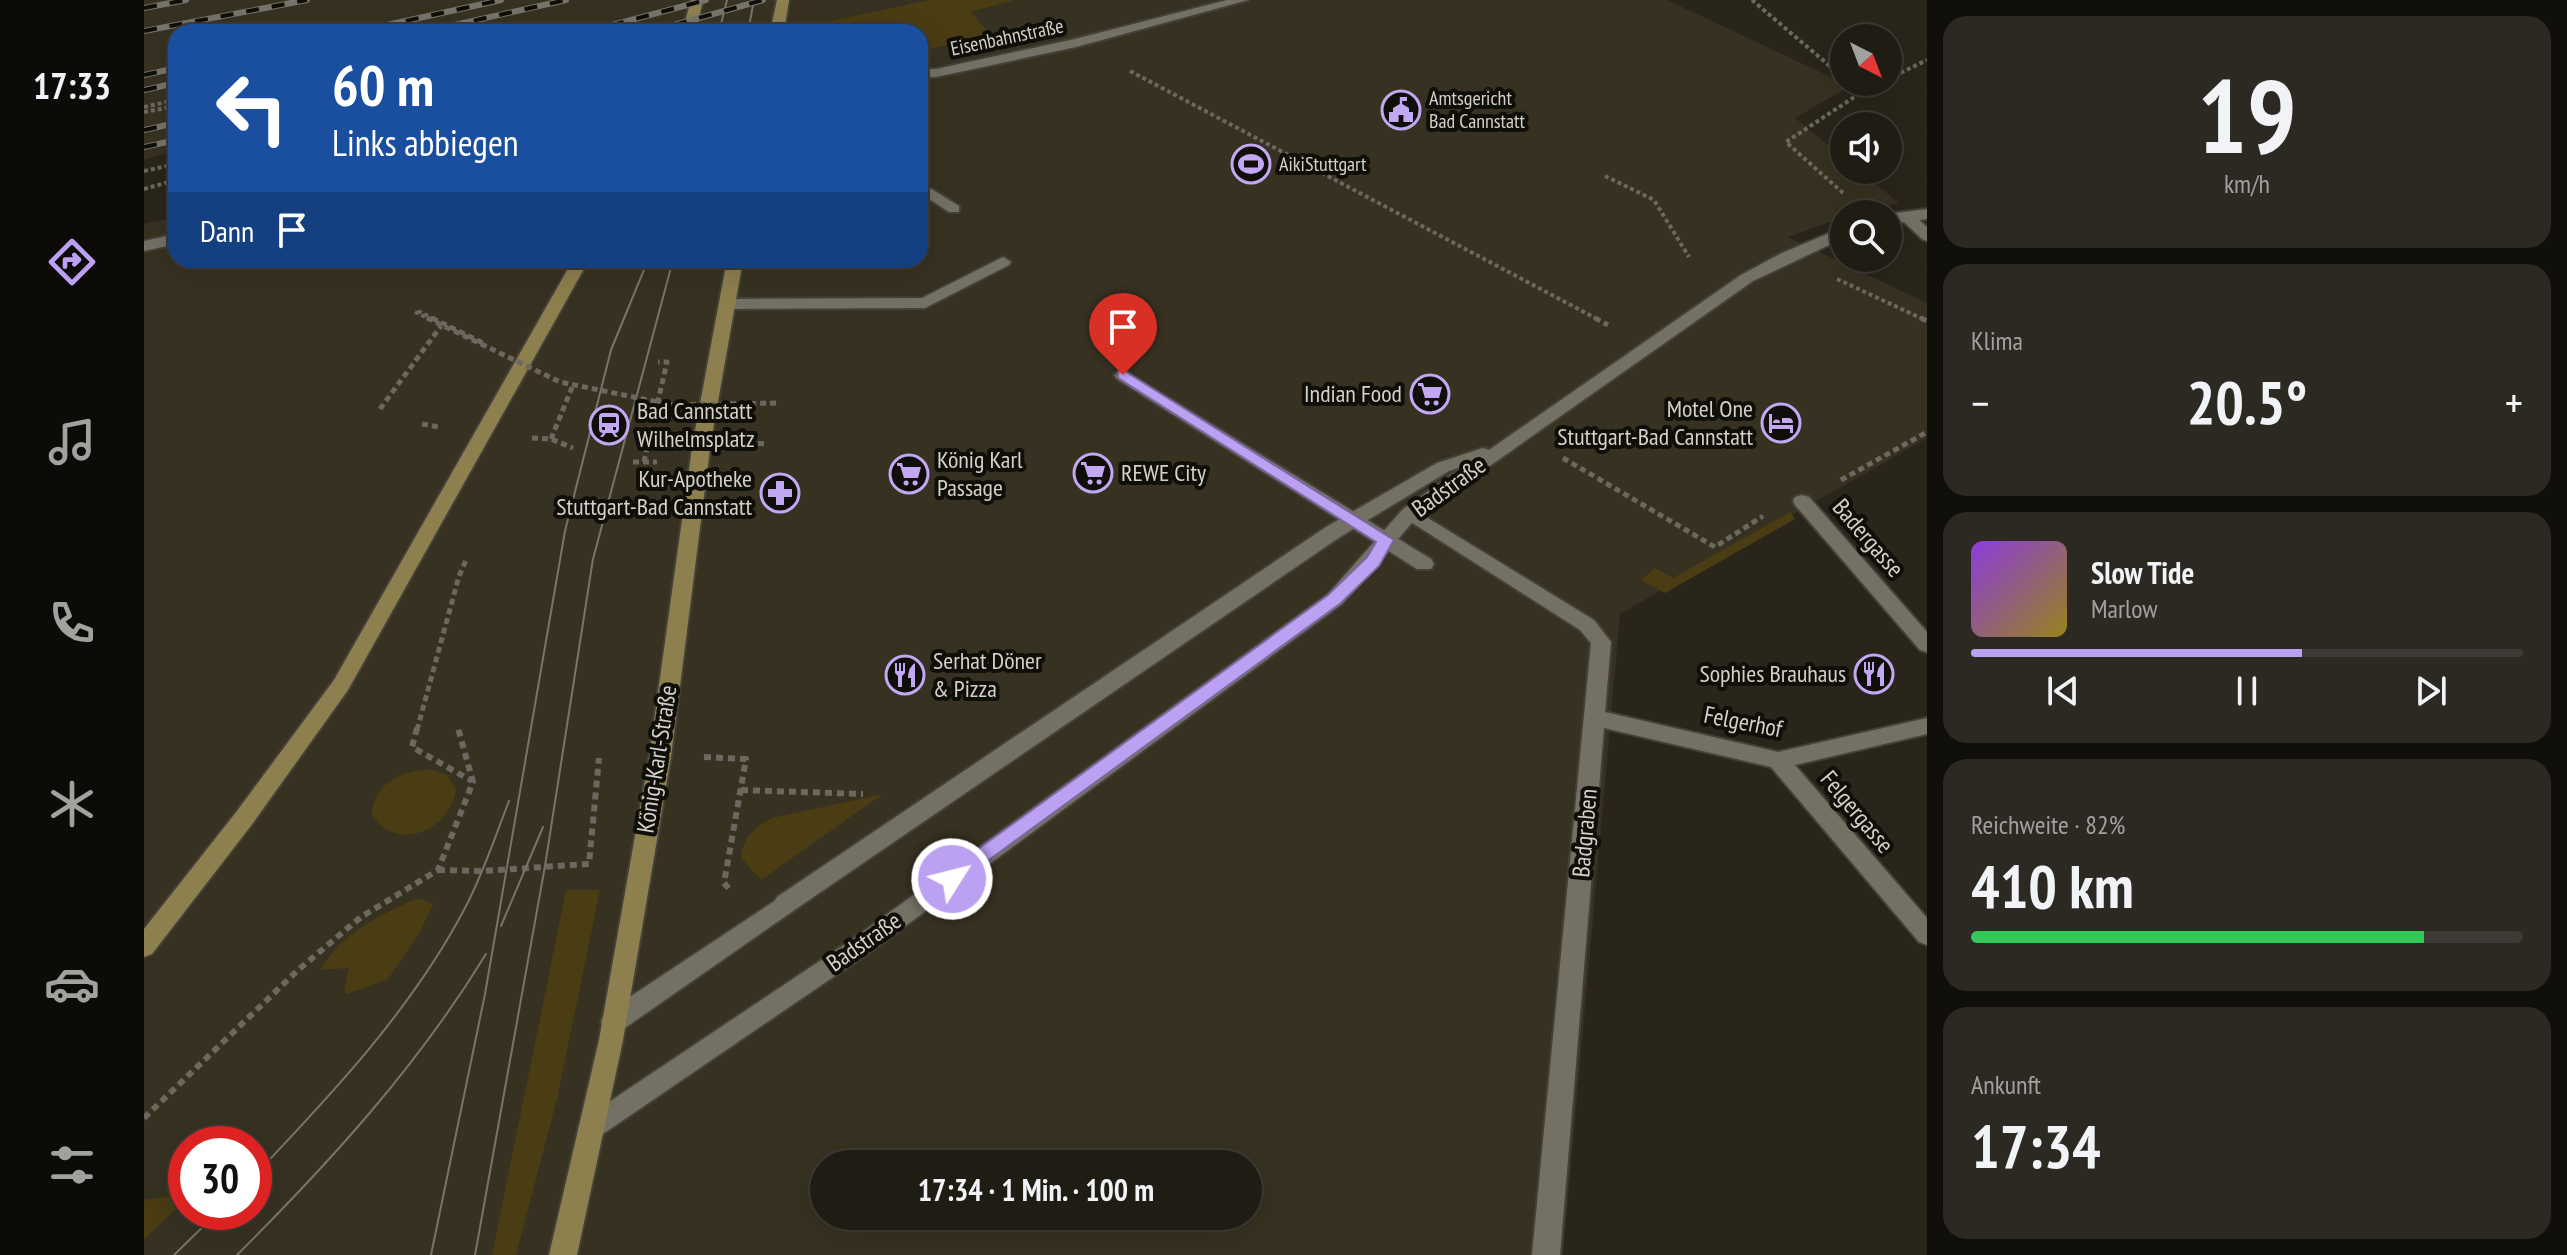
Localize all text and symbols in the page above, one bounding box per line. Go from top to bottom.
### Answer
street label: Eisenbahnstraße [948,12,1066,62]
north arrow [1830,24,1902,96]
map controls [1830,24,1902,272]
text: 19 [2197,47,2297,182]
text: 60 m [332,49,434,121]
icon: left [200,56,304,160]
text: 17:33 [33,62,111,109]
place label: Amtsgericht Bad Cannstatt [1429,85,1526,134]
public building icon: Amtsgericht Bad Cannstatt [1380,89,1422,131]
button: sound [1830,112,1902,184]
text: Links abbiegen [332,119,519,166]
sports icon: AikiStuttgart [1230,143,1272,185]
place label: AikiStuttgart [1279,151,1367,177]
text: km/h [2224,167,2270,200]
button: search [1830,200,1902,272]
icon: arrive [270,208,314,252]
text: Dann [200,211,254,250]
icon: directions [44,234,100,290]
pin [1089,293,1157,375]
icon: arrive [1101,305,1145,349]
text: Klima [1971,324,2023,357]
text: 20.5° [2187,363,2307,441]
supermarket icon: Indian Food [1409,373,1451,415]
text: − [1971,374,1989,431]
text: + [2505,374,2523,431]
place label: Indian Food [1304,378,1402,409]
place label: Motel One Stuttgart-Bad Cannstatt [1557,393,1753,452]
place label: Bad Cannstatt Wilhelmsplatz [637,395,755,454]
hotel icon: Motel One Stuttgart-Bad Cannstatt [1760,402,1802,444]
station icon: Bad Cannstatt Wilhelmsplatz [588,404,630,446]
icon: music [44,414,100,470]
place label: König Karl Passage [937,444,1023,503]
street label: Badstraße [1406,449,1492,524]
supermarket icon: REWE City [1072,452,1114,494]
supermarket icon: König Karl Passage [888,453,930,495]
place label: REWE City [1121,457,1206,488]
place label: Kur-Apotheke Stuttgart-Bad Cannstatt [556,463,752,522]
pharmacy icon: Kur-Apotheke Stuttgart-Bad Cannstatt [759,472,801,514]
street label: Badergasse [1826,492,1911,583]
text: Slow Tide [2091,553,2194,592]
text: Marlow [2091,592,2157,625]
icon: phone [44,595,100,651]
place label: Serhat Döner & Pizza [933,645,1042,704]
restaurant icon: Sophies Brauhaus [1853,653,1895,695]
restaurant icon: Serhat Döner & Pizza [884,654,926,696]
place label: Sophies Brauhaus [1699,658,1846,689]
icon: previous [2041,669,2085,713]
icon: pause [2225,669,2269,713]
icon: next [2409,669,2453,713]
street label: König-Karl-Straße [630,683,683,835]
street label: Felgerhof [1701,699,1786,744]
street label: Felgergasse [1814,764,1901,859]
icon: climate [44,776,100,832]
street label: Badgraben [1565,787,1604,878]
text: Reichweite · 82% [1971,808,2125,841]
position arrow [910,837,994,921]
text: 410 km [1971,847,2134,925]
street label: Badstraße [820,905,907,978]
icon: car [44,956,100,1012]
text: Ankunft [1971,1068,2041,1101]
text: 17:34 [1971,1107,2101,1185]
speed limit sign: 30 [168,1126,272,1230]
icon: filters [44,1137,100,1193]
text: 17:34 · 1 Min. · 100 m [918,1170,1154,1209]

